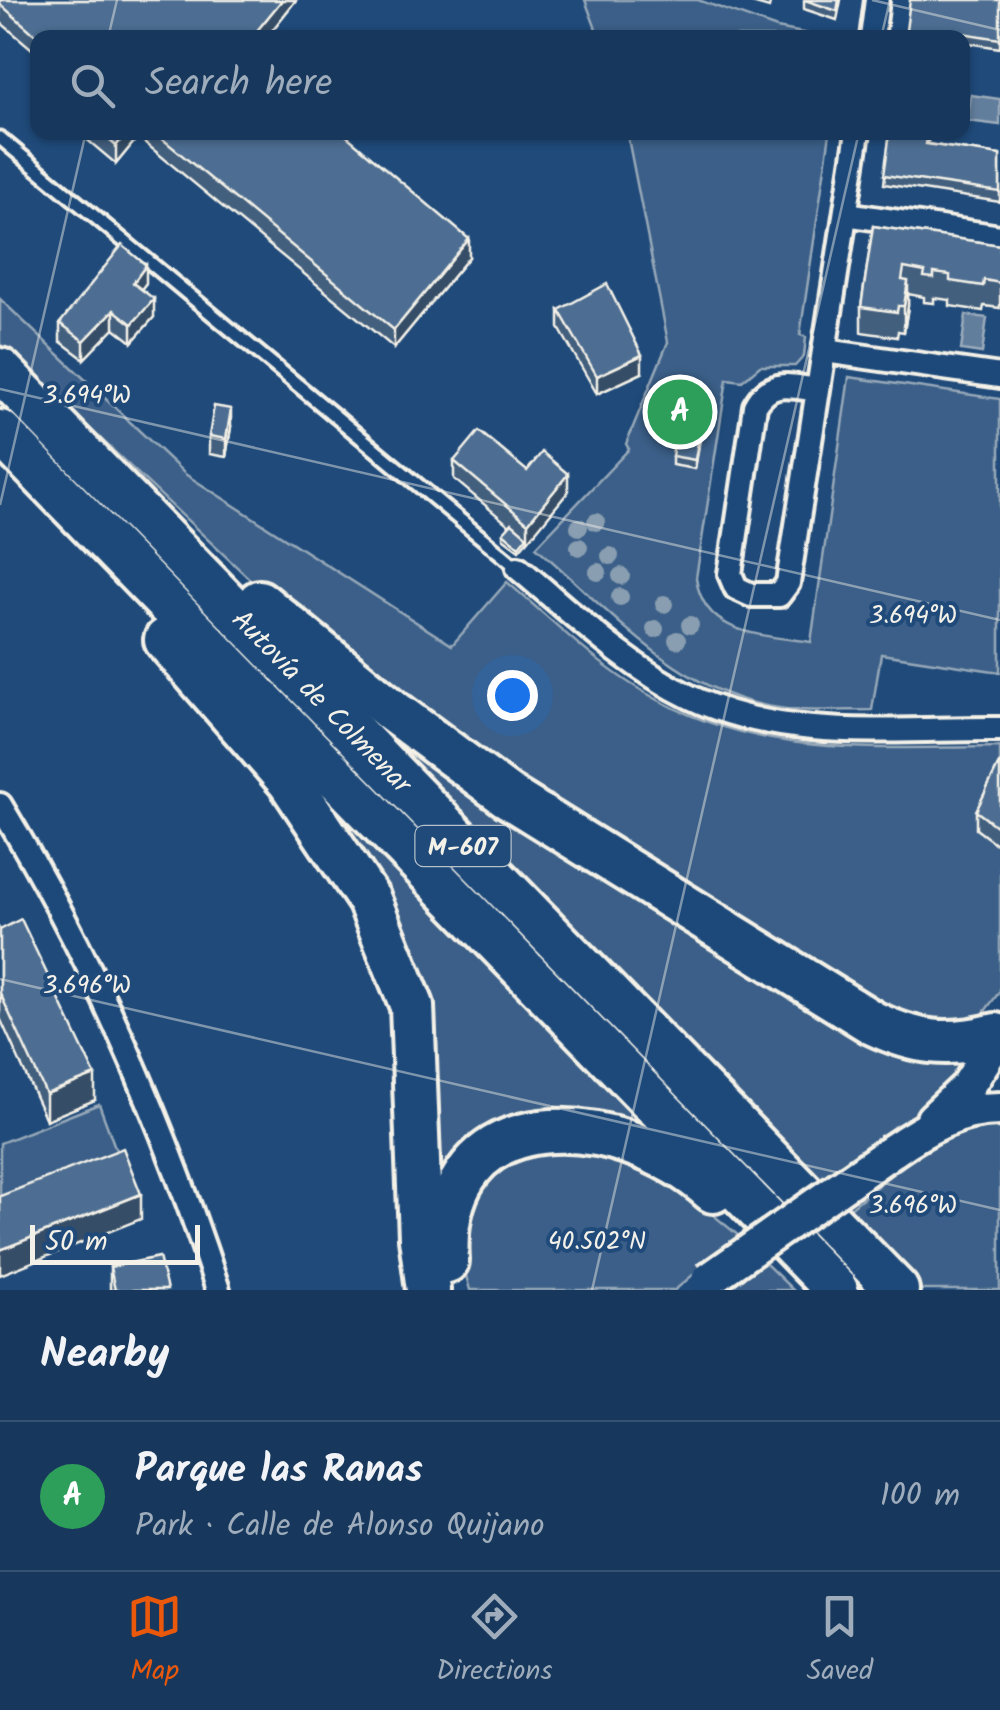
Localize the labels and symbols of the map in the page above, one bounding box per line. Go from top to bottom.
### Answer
pin: A [648,374,712,450]
text: 3.694°W [43,376,131,416]
text: 3.694°W [869,596,957,636]
street label: Autovía de Colmenar [220,600,423,807]
your location [487,670,538,721]
road number: M-607 [416,826,510,866]
text: 3.696°W [43,966,131,1006]
text: 3.696°W [869,1186,957,1226]
scale bar [30,1220,200,1264]
text: 40.502°N [548,1222,646,1262]

